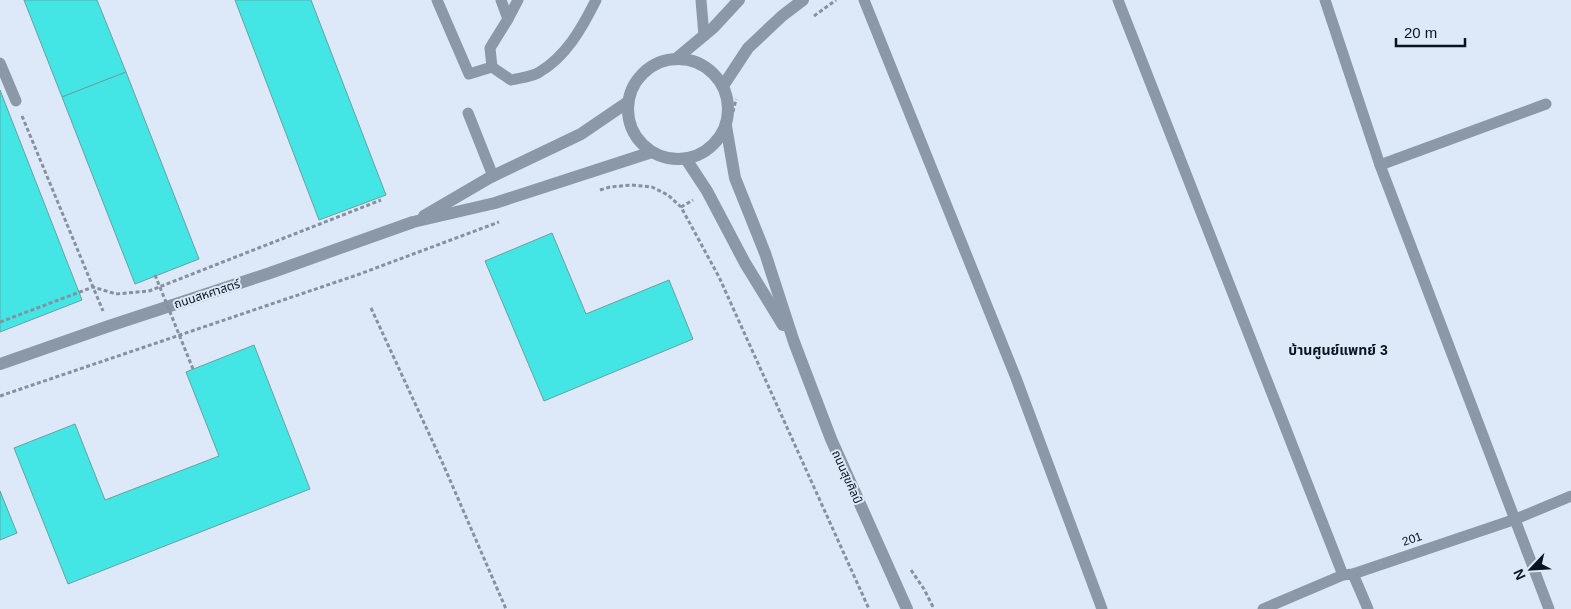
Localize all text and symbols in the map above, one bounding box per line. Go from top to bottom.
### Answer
scale bar [1396,15,1465,47]
text: 20 m [1404,24,1437,41]
street label: ถนนสหศาสตร์ [172,277,242,311]
district label: บ้านศูนย์แพทย์ 3 [1288,342,1388,360]
street label: ถนนสุขศิลป์ [829,448,865,506]
street label: 201 [1400,529,1424,549]
north arrow [1506,544,1556,594]
text: N [1510,567,1529,582]

